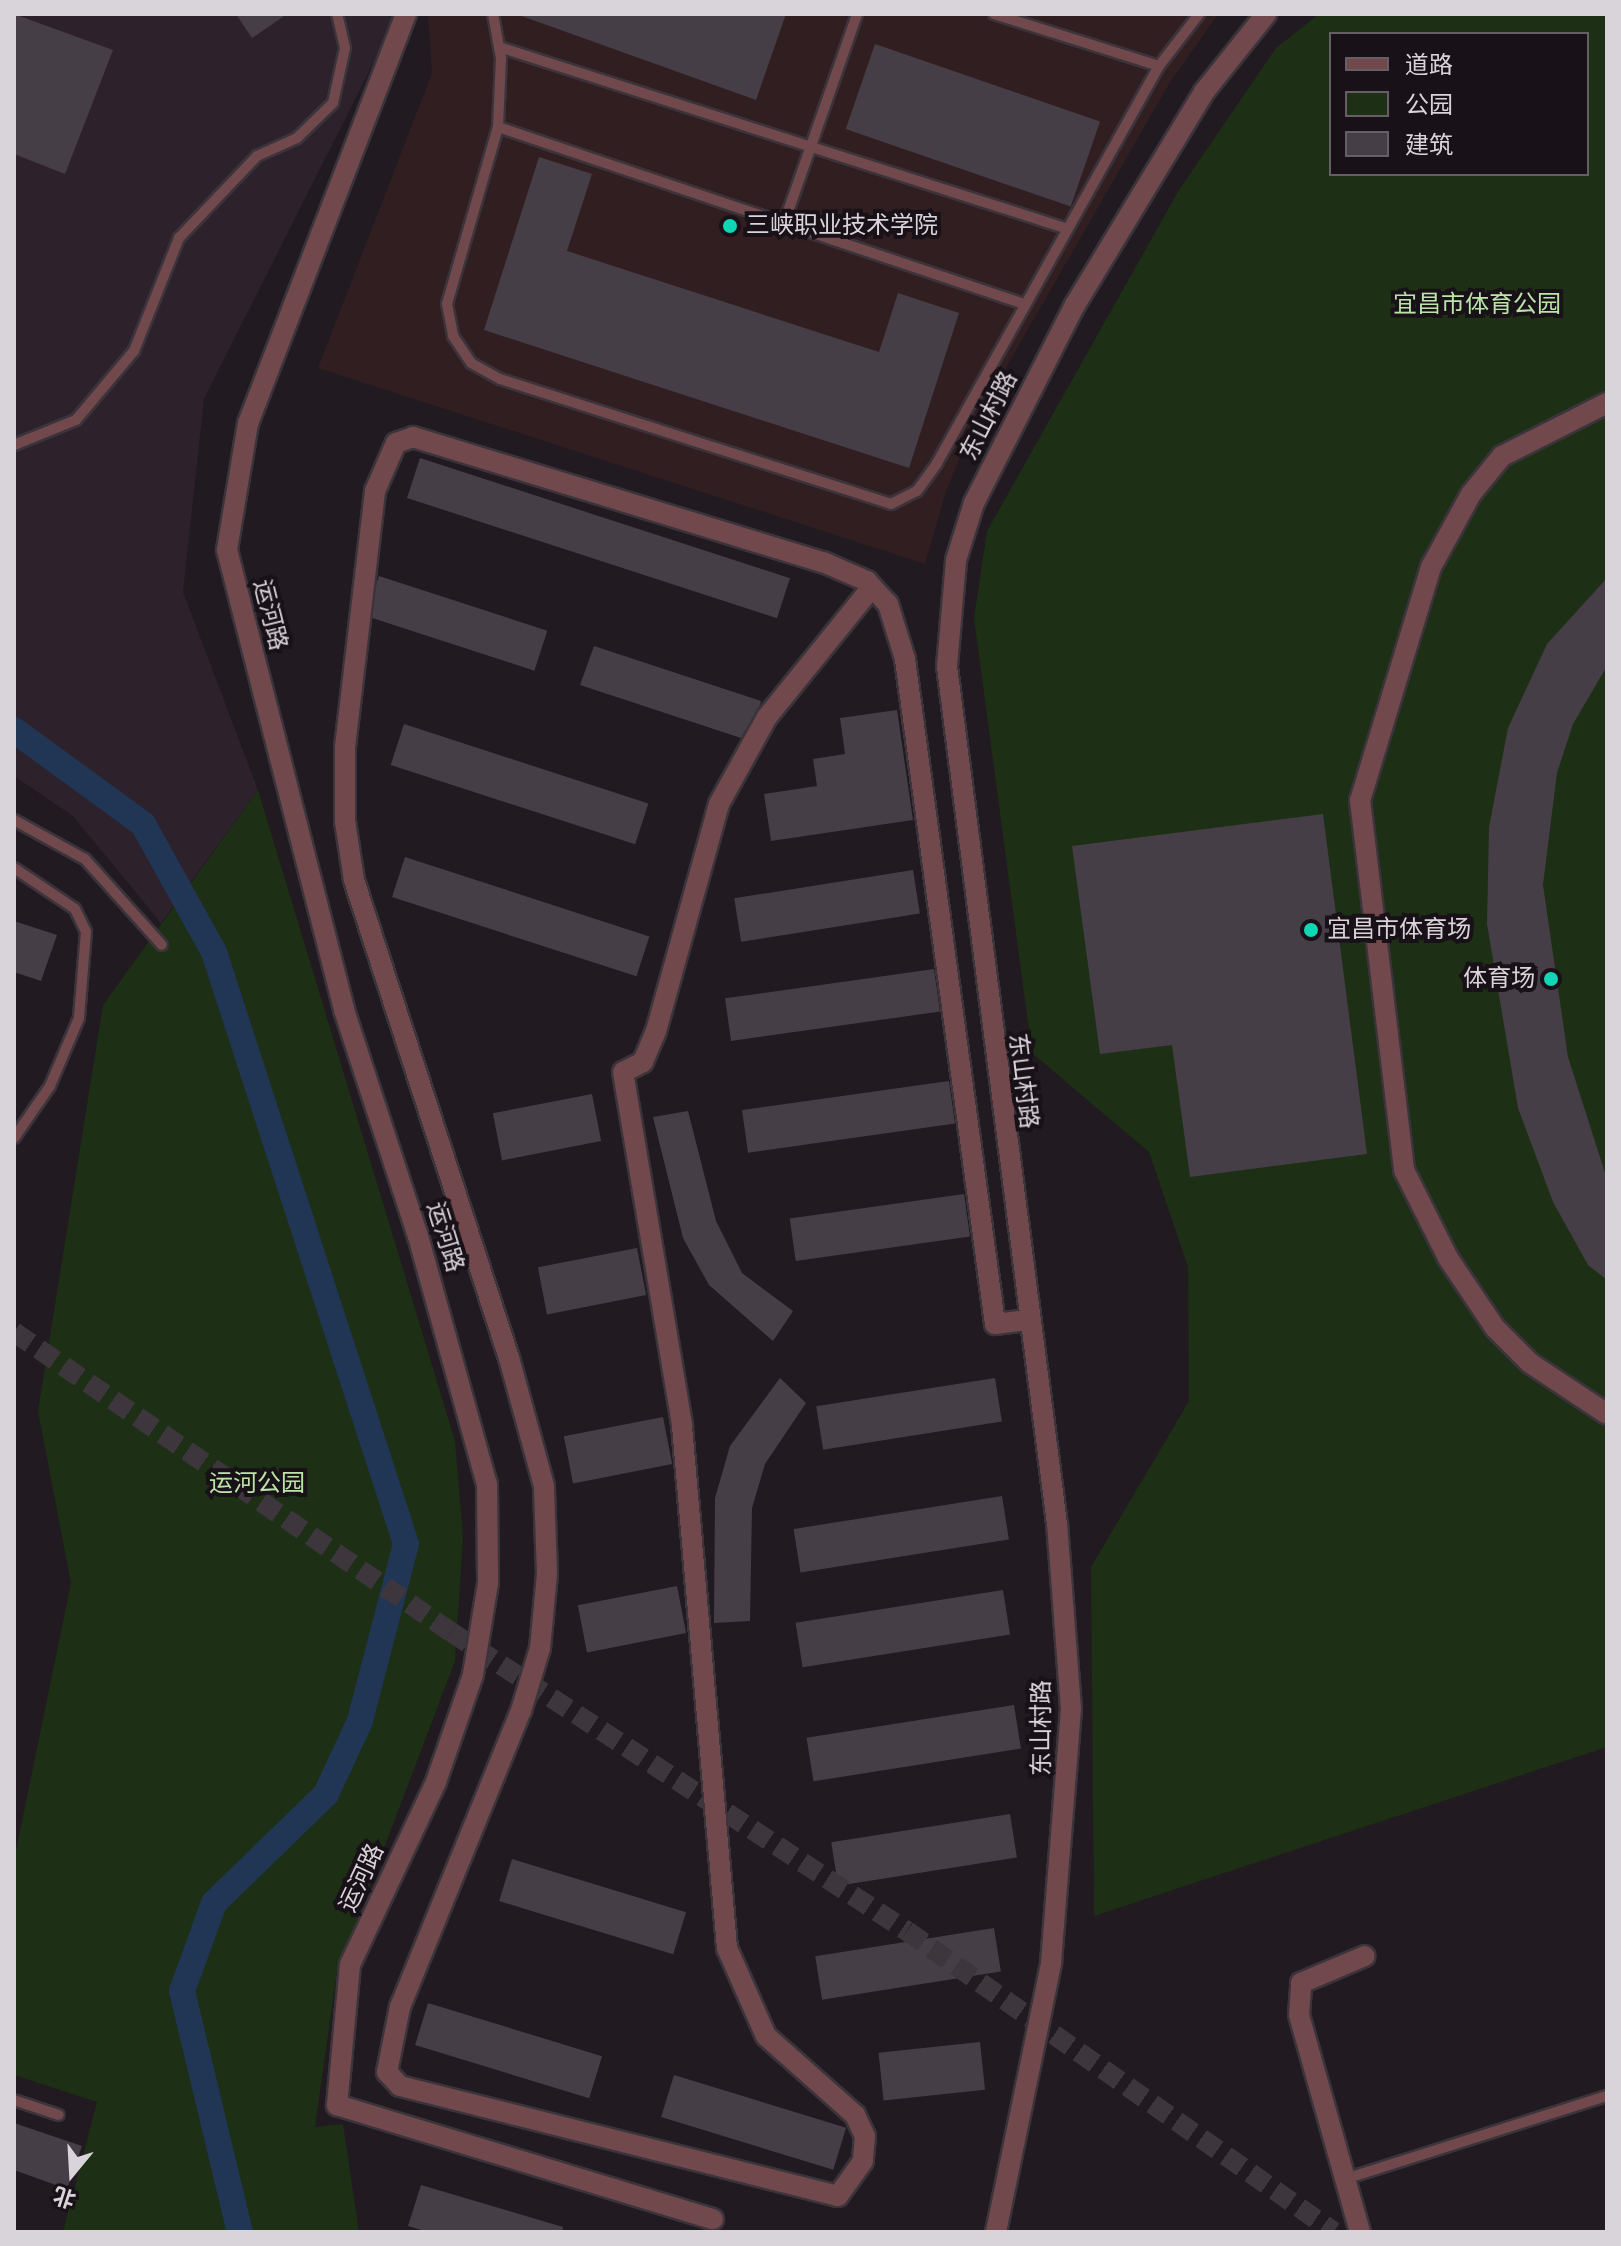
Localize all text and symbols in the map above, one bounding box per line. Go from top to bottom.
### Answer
legend [1329,32,1589,176]
text: 道路 [1405,48,1453,83]
text: 公园 [1405,88,1453,123]
text: 建筑 [1405,128,1453,163]
place label: 三峡职业技术学院 [746,212,938,240]
marker: 三峡职业技术学院 [721,217,739,235]
park label: 宜昌市体育公园 [1393,291,1561,319]
street label: 东山村路 [954,367,1024,465]
street label: 运河路 [247,577,293,653]
place label: 宜昌市体育场 [1327,916,1471,944]
marker: 宜昌市体育场 [1302,921,1320,939]
place label: 体育场 [1463,965,1535,993]
marker: 体育场 [1542,970,1560,988]
street label: 东山村路 [1003,1032,1043,1130]
street label: 运河路 [421,1198,469,1276]
park label: 运河公园 [209,1470,305,1498]
street label: 东山村路 [1028,1680,1056,1776]
street label: 运河路 [334,1839,390,1917]
north arrow [32,2134,112,2214]
text: 北 [49,2178,80,2215]

